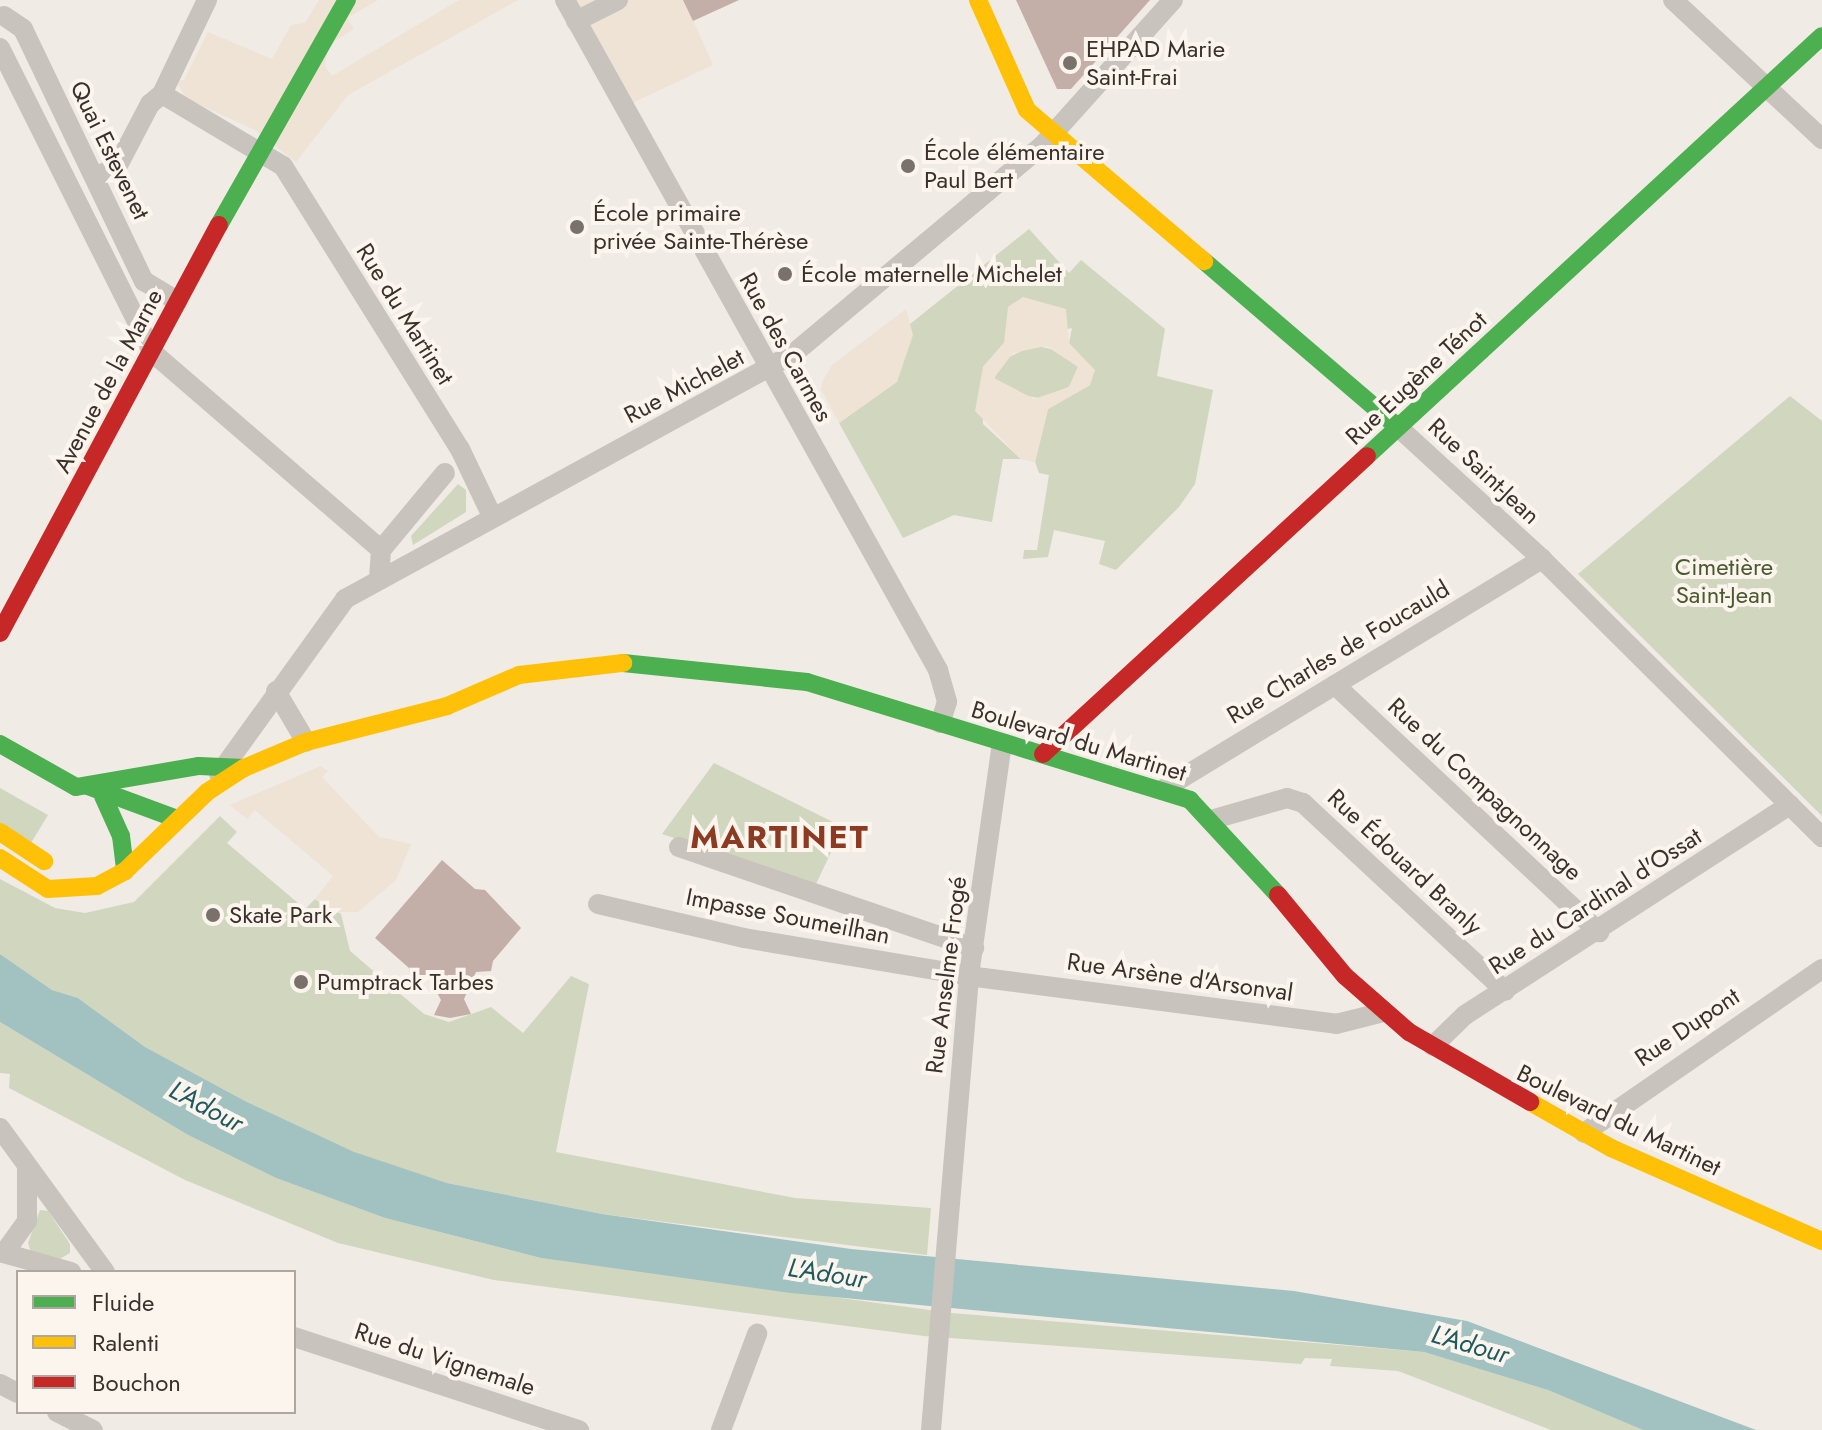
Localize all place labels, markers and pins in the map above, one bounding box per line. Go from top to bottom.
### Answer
place label: EHPAD Marie Saint-Frai [1086,35,1225,91]
marker: EHPAD Marie Saint-Frai [1061,54,1079,72]
place label: École élémentaire Paul Bert [924,138,1105,194]
marker: École élémentaire Paul Bert [899,157,917,175]
place label: École primaire privée Sainte-Thérèse [593,199,808,255]
marker: École primaire privée Sainte-Thérèse [568,218,586,236]
place label: École maternelle Michelet [801,260,1062,288]
marker: École maternelle Michelet [776,265,794,283]
place label: Skate Park [229,901,332,929]
marker: Skate Park [204,906,222,924]
place label: Pumptrack Tarbes [317,968,494,996]
marker: Pumptrack Tarbes [292,973,310,991]

